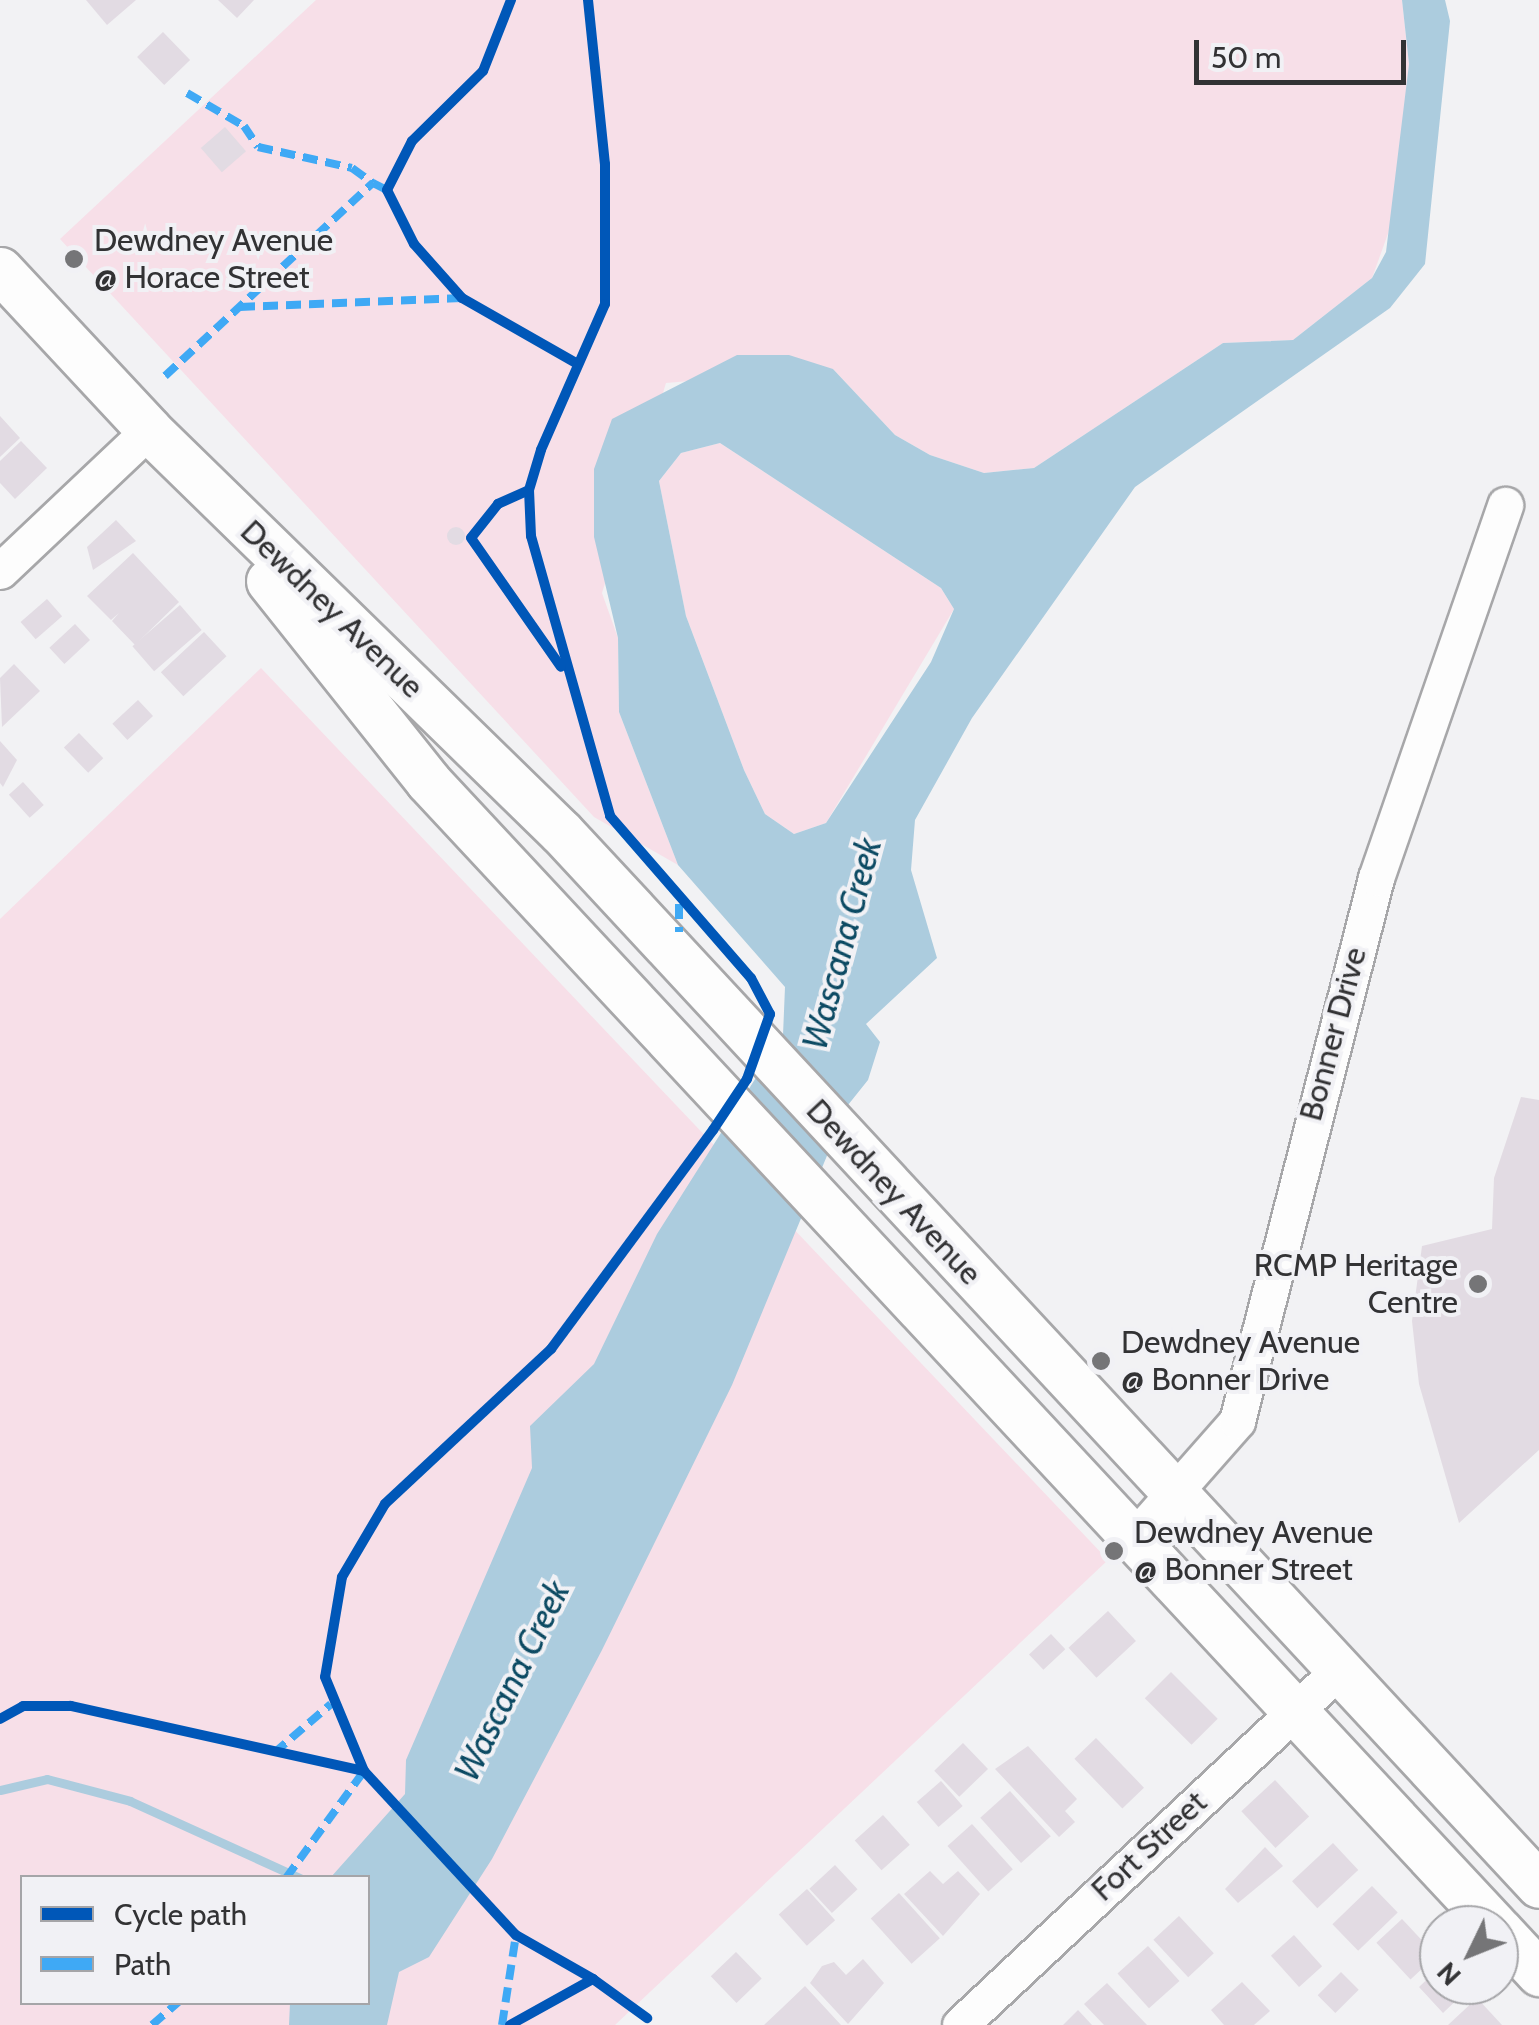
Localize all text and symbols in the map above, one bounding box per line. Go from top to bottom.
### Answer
scale bar [1199,20,1412,82]
text: 50 m [1211,39,1281,76]
place label: Dewdney Avenue @ Horace Street [94,222,333,297]
marker: Dewdney Avenue @ Horace Street [63,248,85,270]
street label: Dewdney Avenue [233,512,431,706]
water label: Wascana Creek [794,834,890,1054]
street label: Bonner Drive [1291,943,1375,1125]
street label: Dewdney Avenue [798,1091,990,1293]
place label: RCMP Heritage Centre [1254,1247,1458,1322]
marker: RCMP Heritage Centre [1467,1273,1489,1295]
place label: Dewdney Avenue @ Bonner Drive [1121,1324,1360,1399]
marker: Dewdney Avenue @ Bonner Drive [1090,1350,1112,1372]
place label: Dewdney Avenue @ Bonner Street [1134,1514,1373,1589]
marker: Dewdney Avenue @ Bonner Street [1103,1540,1125,1562]
water label: Wascana Creek [445,1574,579,1788]
street label: Fort Street [1084,1783,1214,1909]
legend [20,1875,370,2005]
text: Cycle path [114,1896,247,1933]
north arrow [1419,1905,1519,2005]
text: Path [114,1946,171,1983]
text: N [1429,1955,1468,1993]

